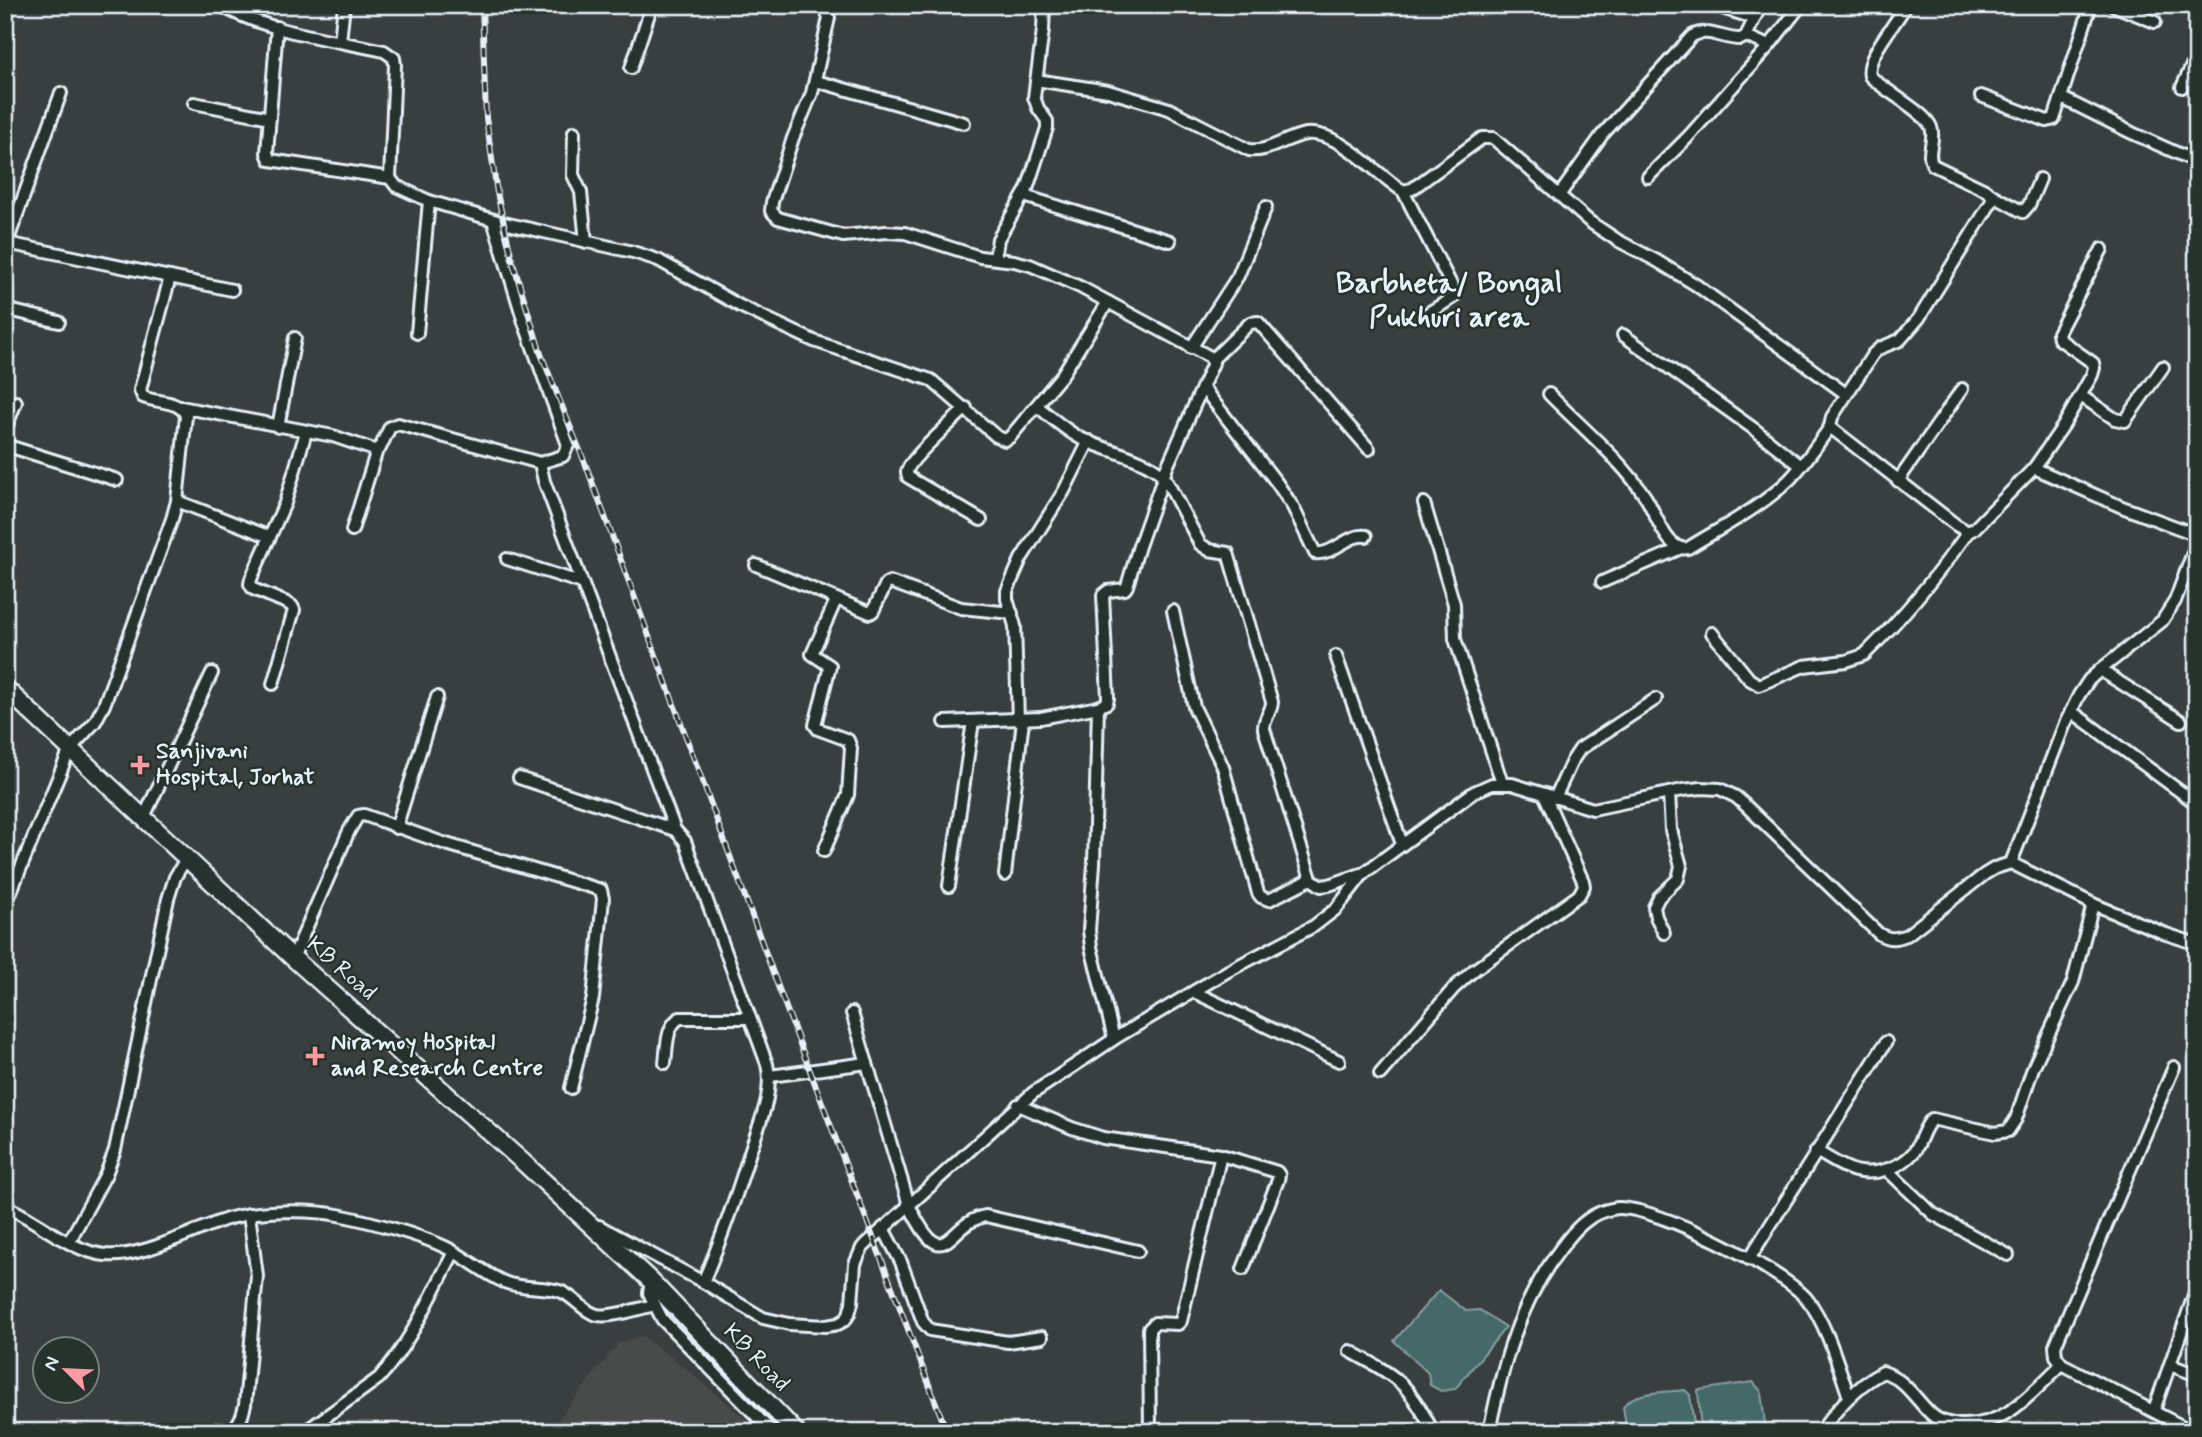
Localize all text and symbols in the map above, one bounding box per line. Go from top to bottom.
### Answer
district label: Barbheta/ Bongal Pukhuri area [1336,264,1562,337]
place label: Sanjivani Hospital, Jorhat [156,737,315,793]
marker: Sanjivani Hospital, Jorhat [130,755,150,775]
street label: KB Road [300,930,382,1008]
place label: Niramoy Hospital and Research Centre [331,1028,543,1084]
marker: Niramoy Hospital and Research Centre [305,1046,325,1066]
street label: KB Road [716,1317,796,1399]
north arrow [32,1336,102,1406]
text: N [38,1353,66,1375]

